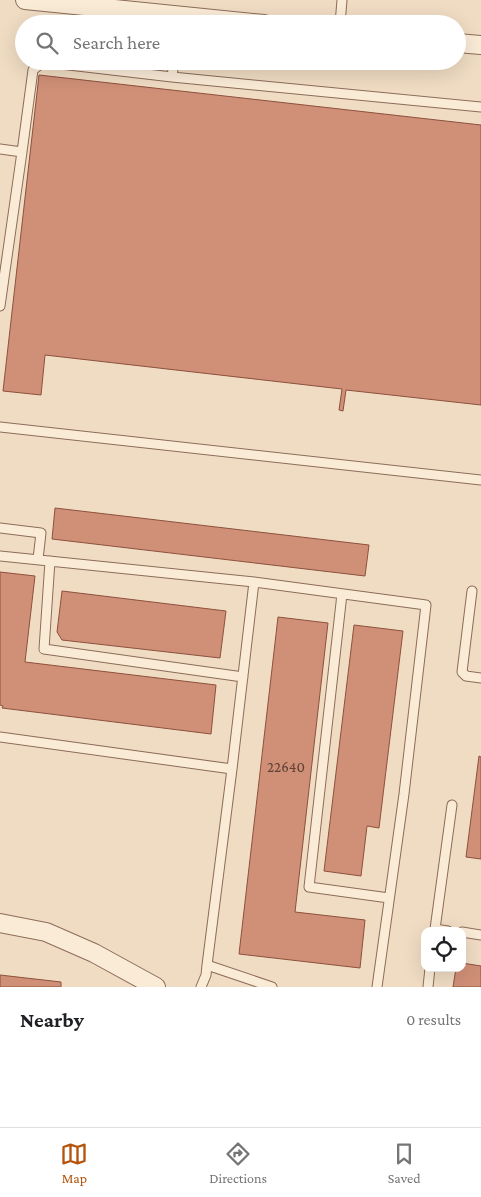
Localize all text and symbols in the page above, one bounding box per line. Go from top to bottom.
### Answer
search box [15,15,466,70]
icon: search [33,29,61,57]
text: Search here [73,32,160,53]
house number: 22640 [267,759,305,775]
map controls [421,927,466,972]
button: locate [421,927,466,972]
text: Nearby [20,1008,84,1032]
text: 0 results [406,1011,461,1028]
tab: Map [60,1140,88,1186]
tab: Directions [209,1140,267,1186]
tab: Saved [388,1140,421,1186]

